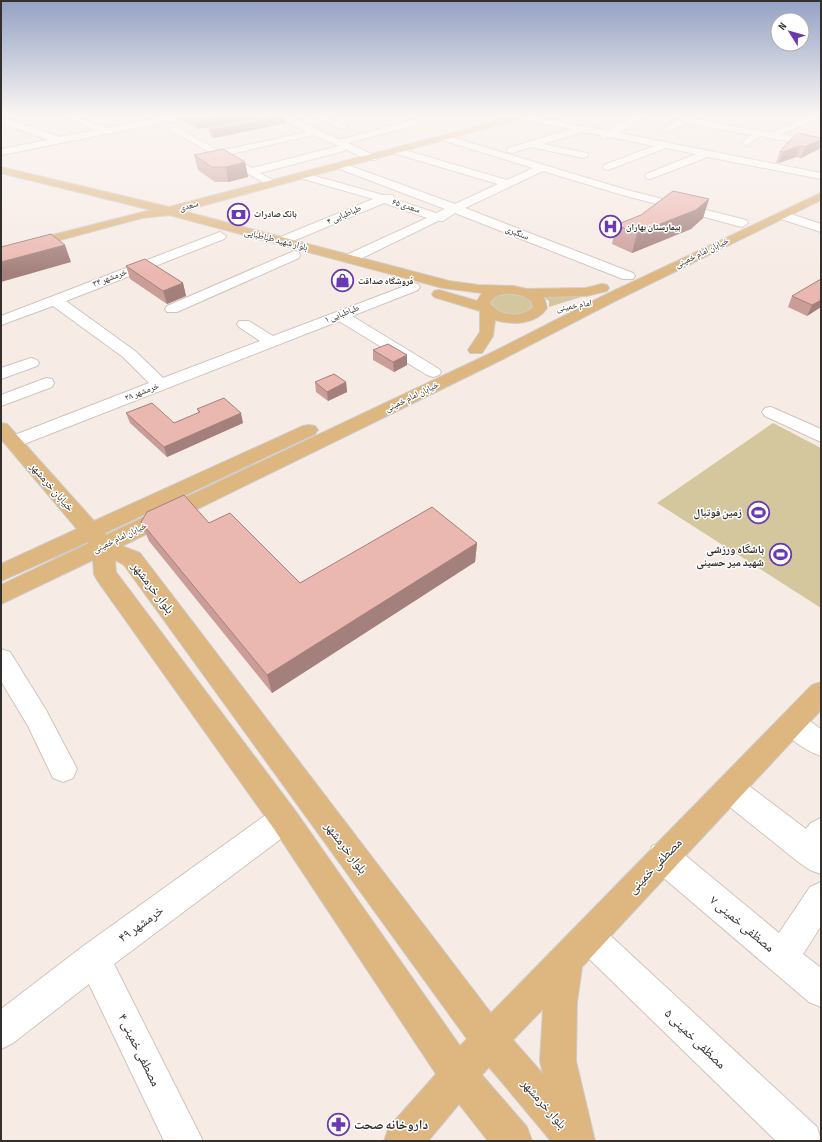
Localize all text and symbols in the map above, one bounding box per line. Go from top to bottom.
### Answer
north arrow [770,12,810,52]
text: N [775,20,789,33]
street label: سعدی ۶۵ [391,196,422,216]
street label: سعدی [178,198,200,214]
bank icon: بانک صادرات [225,201,251,227]
street label: طباطبایی ۴ [325,203,363,227]
place label: بانک صادرات [254,209,297,220]
hospital icon: بیمارستان بهاران [598,214,624,240]
place label: بیمارستان بهاران [626,222,681,233]
street label: سنگبری [504,223,530,243]
street label: بلوار شهید طباطبایی [243,227,309,253]
street label: خیابان امام خمینی [673,235,731,272]
street label: خرمشهر ۳۴ [91,266,129,290]
shop icon: فروشگاه صداقت [330,268,356,294]
place label: فروشگاه صداقت [358,276,414,287]
street label: امام خمینی [555,297,593,316]
street label: طباطبایی ۱ [323,302,361,326]
street label: خیابان امام خمینی [383,379,441,416]
street label: خرمشهر ۲۸ [123,380,161,404]
street label: خیابان خرمشهر [27,459,77,514]
sports icon: زمین فوتبال [745,499,771,525]
place label: زمین فوتبال [693,506,742,520]
street label: خیابان امام خمینی [91,520,149,557]
sports icon: باشگاه ورزشی شهید میر حسینی [767,542,793,568]
place label: باشگاه ورزشی شهید میر حسینی [696,543,764,570]
street label: بلوار خرمشهر [128,558,178,617]
street label: بلوار خرمشهر [321,818,371,877]
street label: مصطفی خمینی [624,835,686,897]
street label: مصظفی خمینی ۷ [707,892,778,956]
street label: خرمشهر ۴۹ [115,902,167,946]
street label: مصظفی خمینی ۵ [661,1006,729,1072]
street label: مصطفی خمینی ۴ [114,1011,164,1089]
street label: بلوار خرمشهر [517,1075,570,1132]
pharmacy icon: داروخانه صحت [326,1112,352,1138]
place label: داروخانه صحت [354,1117,428,1133]

